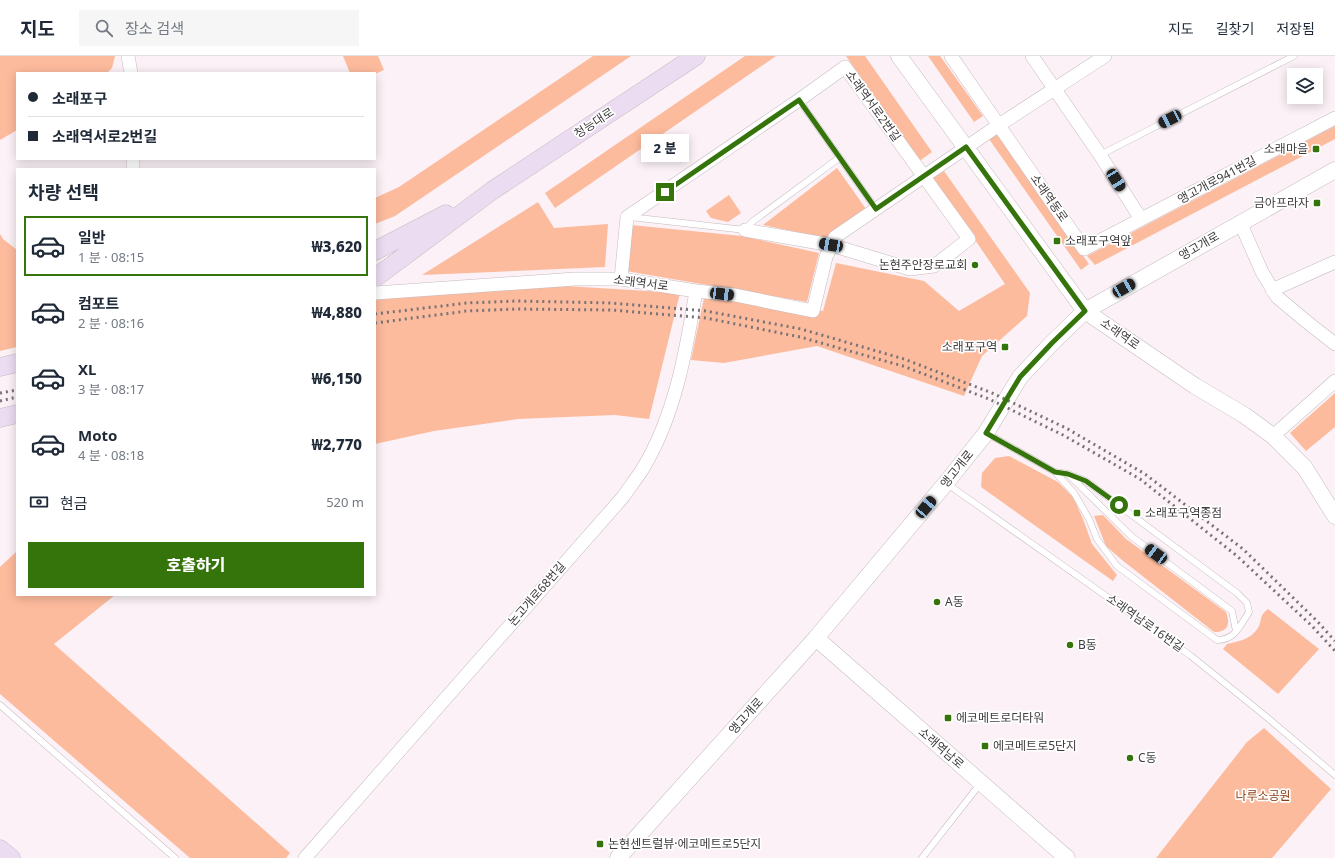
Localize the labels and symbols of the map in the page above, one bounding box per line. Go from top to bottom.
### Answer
street label: 소래역서로2번길 [842,67,905,145]
street label: 청능대로 [571,103,617,142]
car [1157,108,1183,130]
callout: 2 분 [641,134,689,162]
place label: 소래마을 [1264,140,1308,157]
marker: 소래마을 [1311,144,1321,154]
street label: 앵고개로941번길 [1174,152,1259,207]
car [1105,167,1127,193]
street label: 소래역동로 [1027,170,1072,225]
route end [656,183,674,201]
place label: 금아프라자 [1254,194,1309,211]
marker: 금아프라자 [1312,198,1322,208]
street label: 앵고개로 [1175,227,1222,264]
place label: 소래포구역앞 [1065,232,1131,249]
marker: 소래포구역앞 [1052,236,1062,246]
car [818,237,844,253]
place label: 논현주안장로교회 [879,256,967,273]
marker: 논현주안장로교회 [970,260,980,270]
street label: 소래역서로 [613,271,669,294]
car [1111,277,1137,299]
car [709,287,735,301]
street label: 소래역로 [1097,314,1143,353]
place label: 소래포구역 [942,338,997,355]
marker: 소래포구역 [1000,342,1010,352]
street label: 앵고개로 [936,446,977,491]
car [914,494,938,520]
route start [1110,496,1128,514]
place label: 소래포구역종점 [1145,504,1222,521]
marker: 소래포구역종점 [1132,508,1142,518]
car [1143,542,1169,566]
street label: 논고개로68번길 [504,558,569,629]
street label: 소래역남로16번길 [1103,590,1187,656]
place label: A동 [945,593,964,610]
marker: A동 [932,597,942,607]
place label: B동 [1078,636,1097,653]
marker: B동 [1065,640,1075,650]
street label: 앵고개로 [725,694,767,738]
place label: 에코메트로더타워 [956,709,1044,726]
marker: 에코메트로더타워 [943,713,953,723]
street label: 소래역남로 [915,723,968,772]
place label: 에코메트로5단지 [993,737,1077,754]
marker: 에코메트로5단지 [980,741,990,751]
place label: C동 [1138,749,1157,766]
marker: C동 [1125,753,1135,763]
park label: 나루소공원 [1235,787,1291,804]
place label: 논현센트럴뷰·에코메트로5단지 [608,835,762,852]
marker: 논현센트럴뷰·에코메트로5단지 [595,839,605,849]

